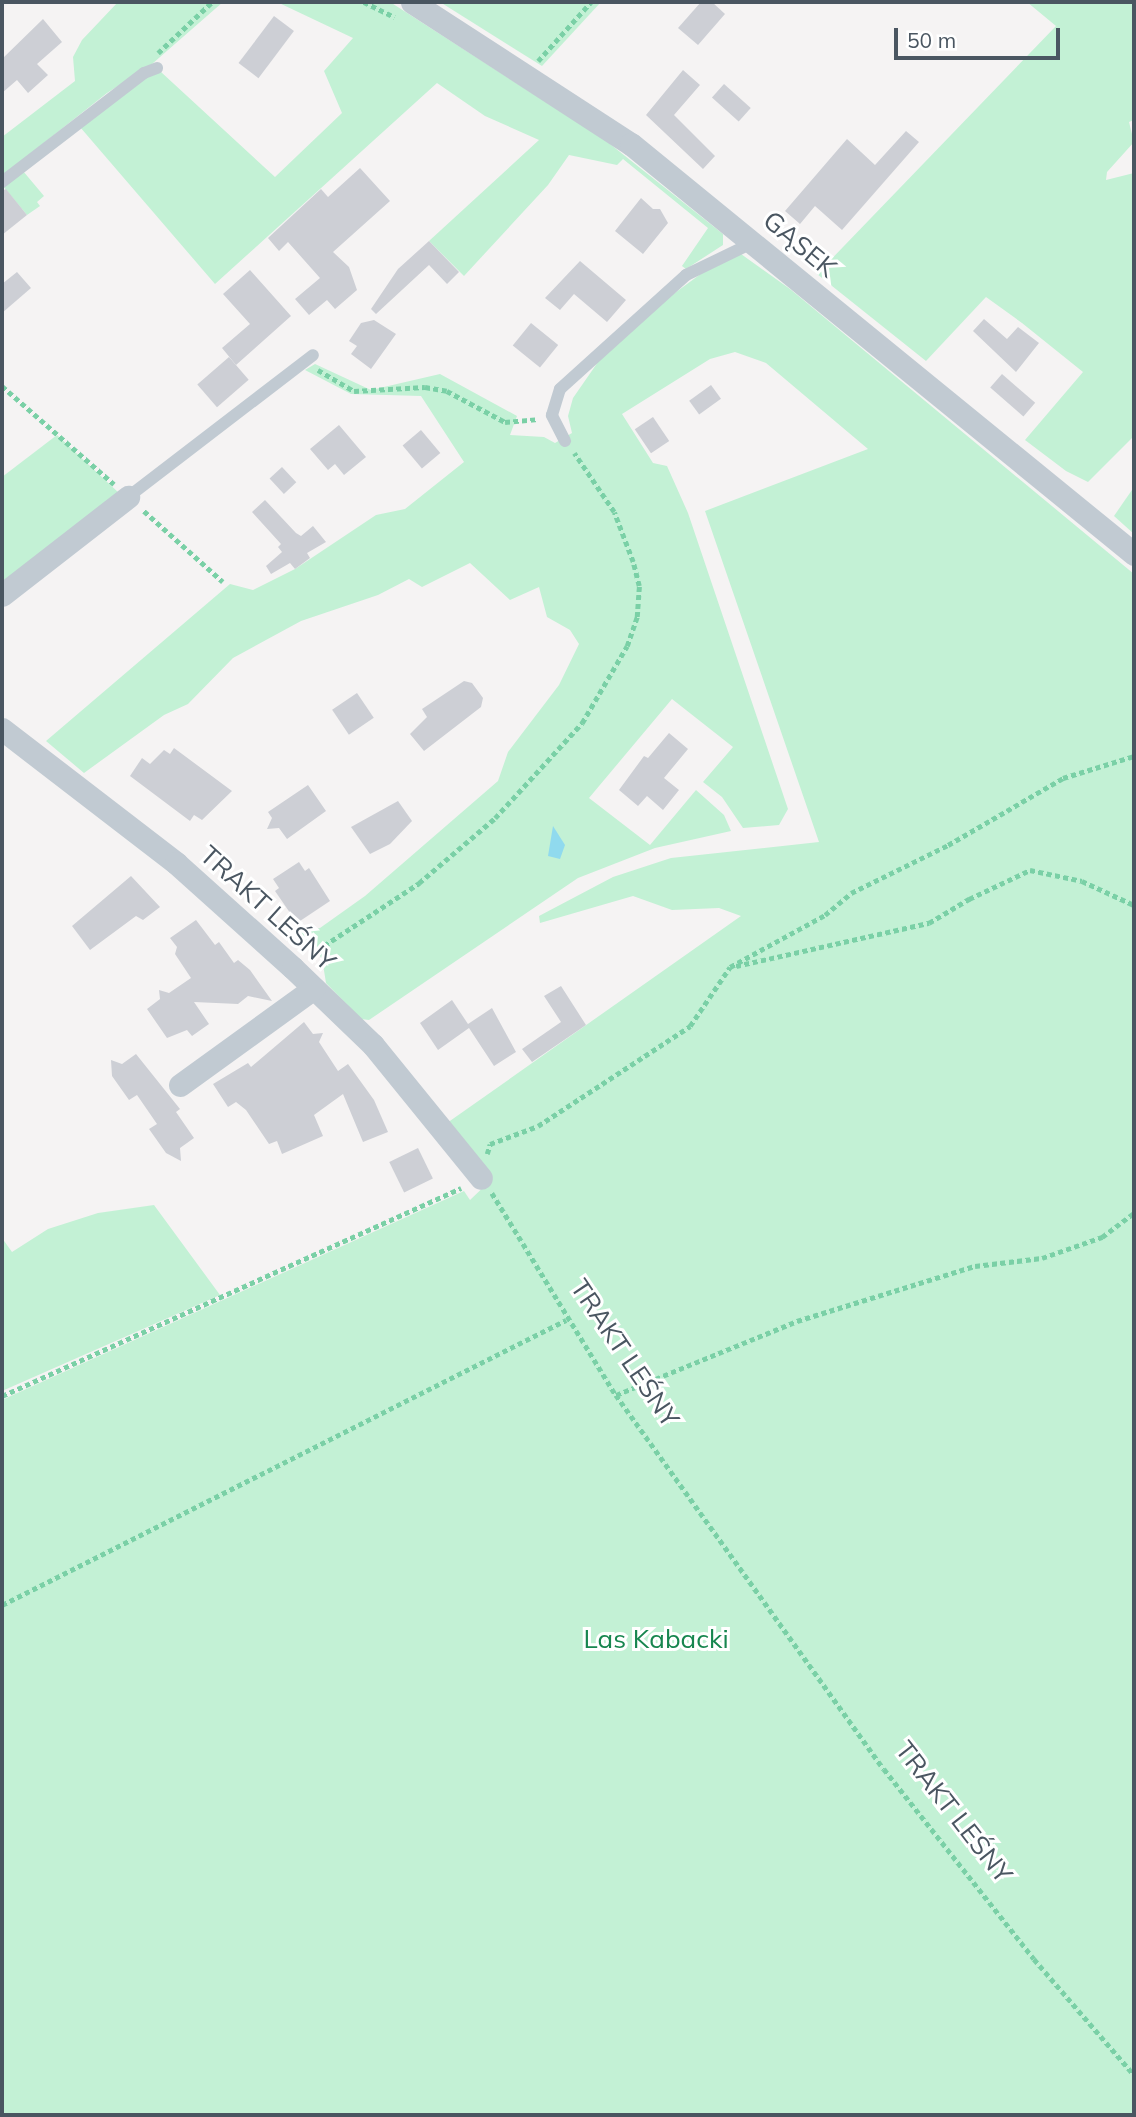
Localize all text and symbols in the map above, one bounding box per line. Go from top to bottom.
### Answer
scale bar [898,14,1064,58]
text: 50 m [907,27,956,53]
street label: GĄSEK [757,204,843,284]
street label: TRAKT LEŚNY [194,839,342,977]
street label: TRAKT LEŚNY [564,1273,686,1433]
park label: Las Kabacki [583,1623,729,1655]
street label: TRAKT LEŚNY [889,1735,1019,1889]

